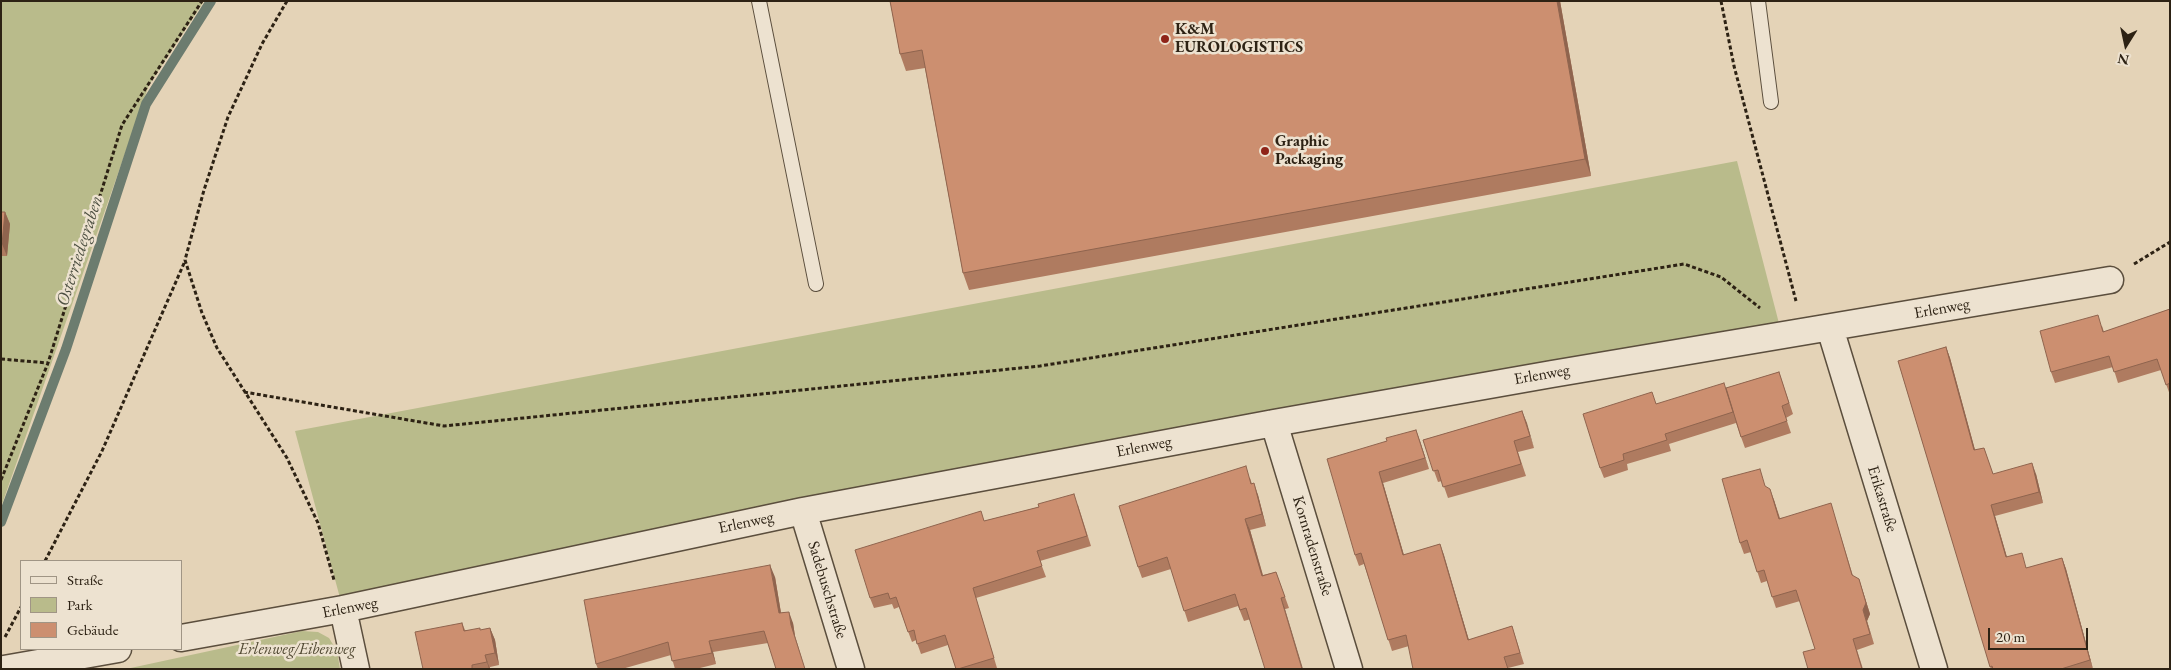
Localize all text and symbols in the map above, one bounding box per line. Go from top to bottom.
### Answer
place label: K&M EUROLOGISTICS [1175,20,1303,58]
north arrow [2101,20,2151,70]
marker: K&M EUROLOGISTICS [1159,33,1171,45]
text: N [2116,50,2131,70]
place label: Graphic Packaging [1275,132,1343,170]
marker: Graphic Packaging [1259,145,1271,157]
water label: Osterriedegraben [52,193,108,309]
street label: Erlenweg [1913,295,1971,323]
street label: Erlenweg [1513,361,1571,389]
street label: Erlenweg [1115,432,1173,462]
street label: Erikastraße [1863,463,1901,535]
street label: Kornradenstraße [1288,494,1336,598]
street label: Erlenweg [716,508,776,538]
street label: Sadebuschstraße [803,539,851,641]
legend [20,560,182,650]
text: Straße [67,570,103,589]
street label: Erlenweg [321,593,379,623]
text: Park [67,595,93,614]
scale bar [1991,618,2091,650]
text: Gebäude [67,620,119,639]
text: 20 m [1996,627,2025,646]
park label: Erlenweg/Eibenweg [239,640,355,660]

